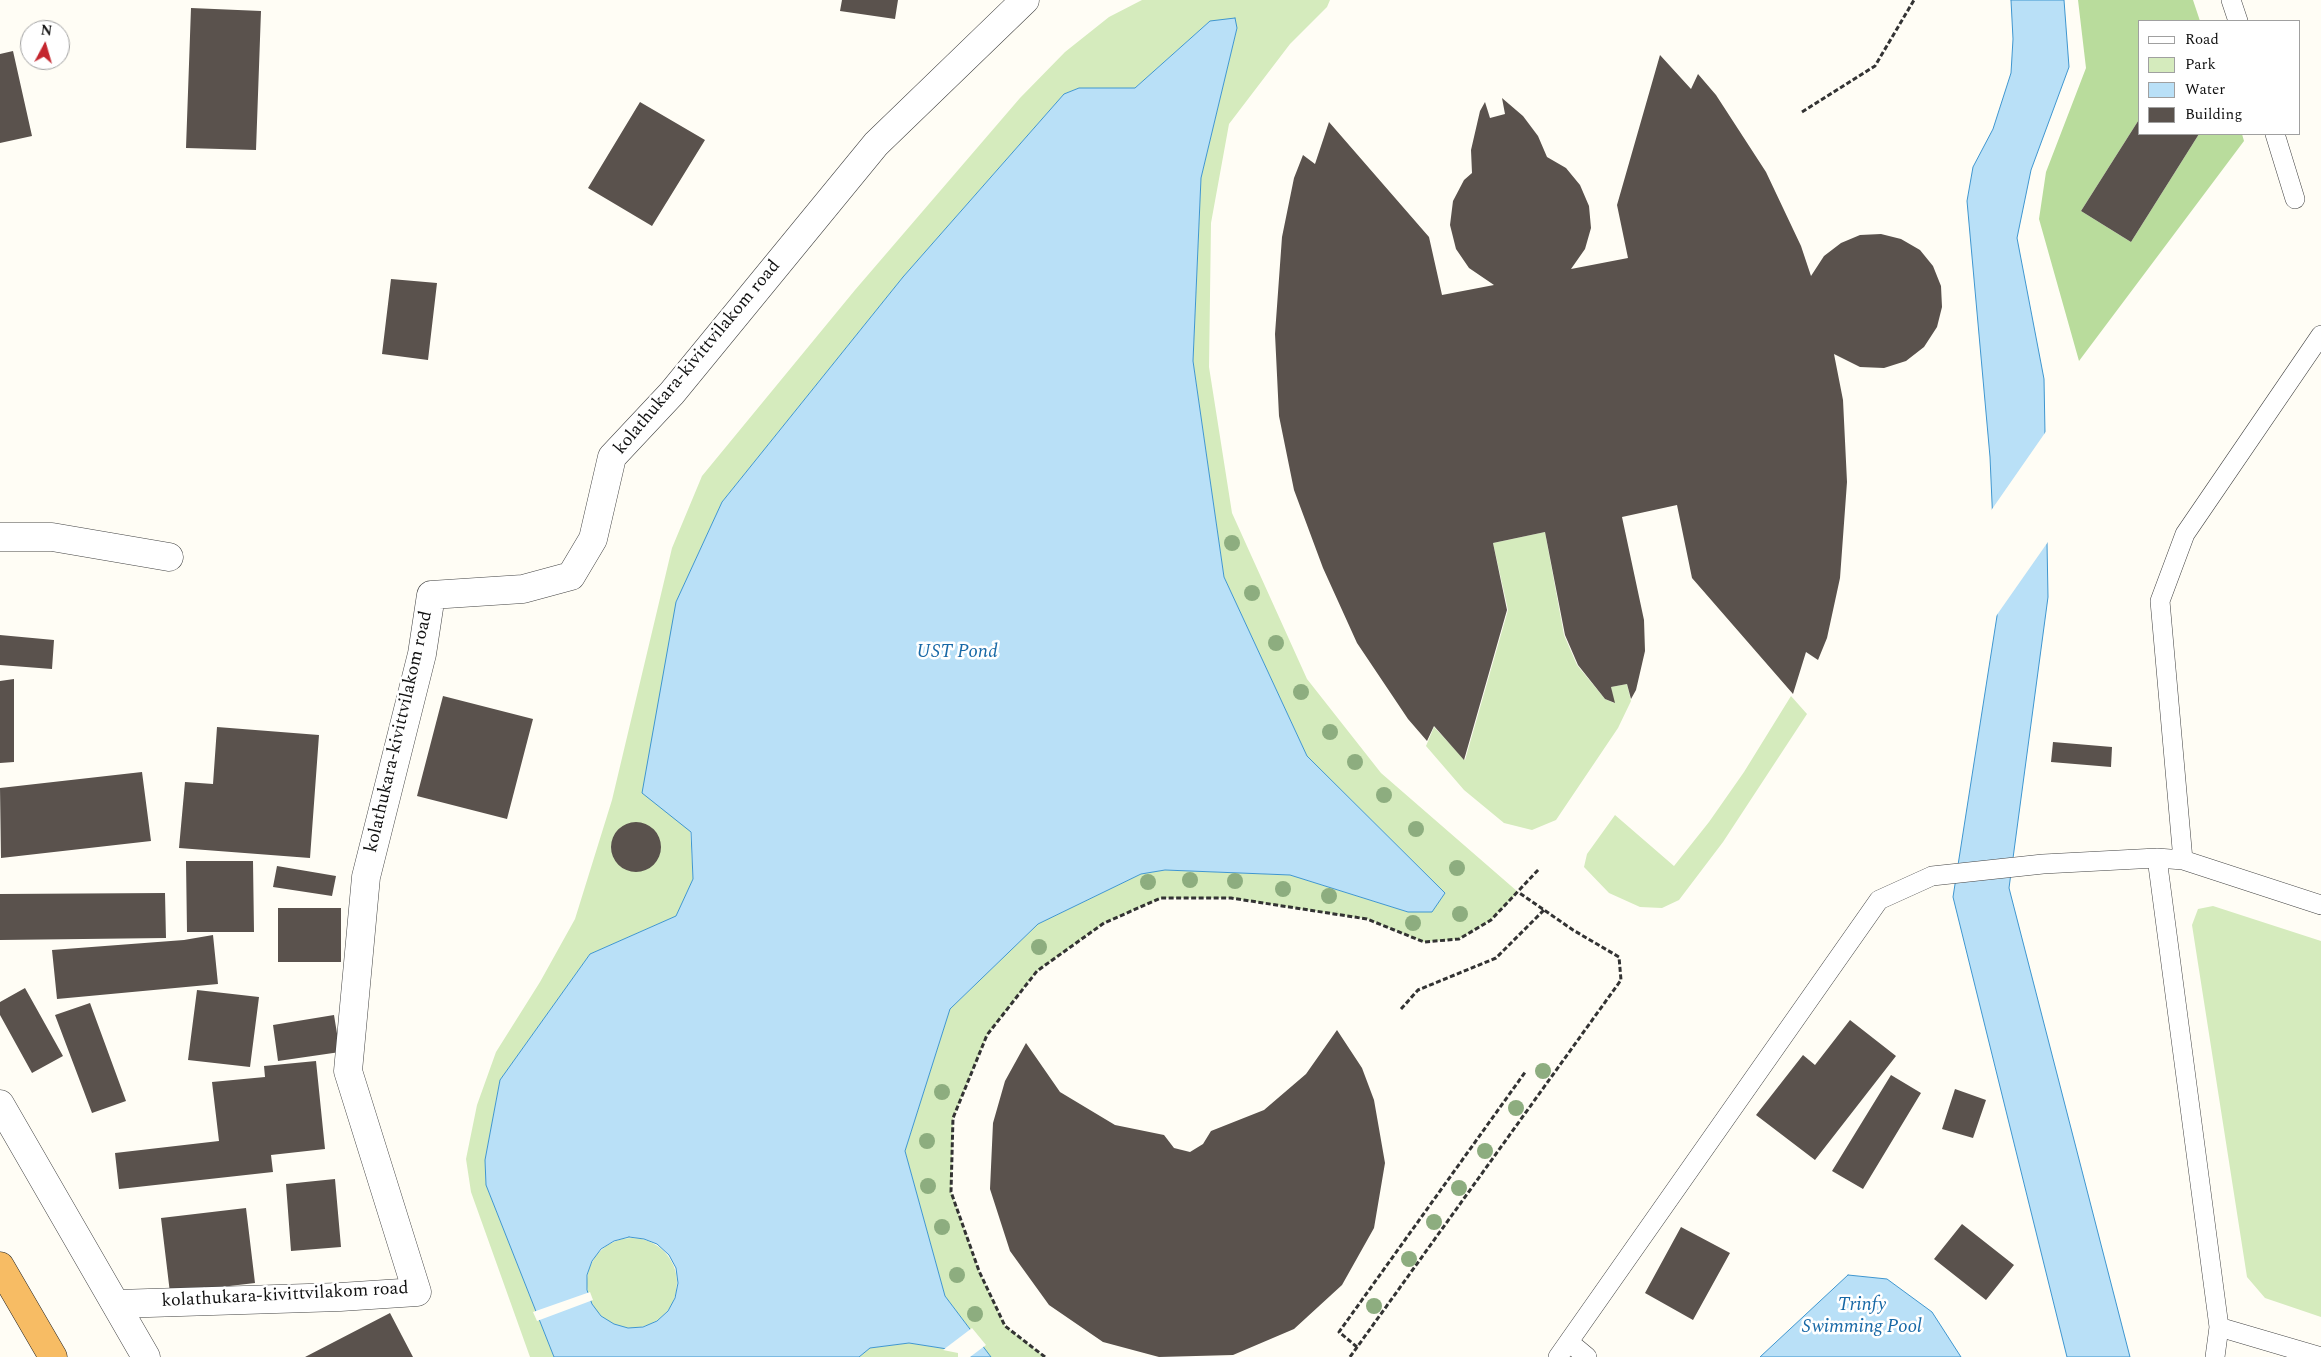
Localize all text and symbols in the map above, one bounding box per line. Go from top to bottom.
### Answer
north arrow [20,20,70,70]
text: N [40,20,53,42]
legend [2138,20,2301,135]
text: Road [2185,28,2219,51]
text: Park [2185,53,2216,76]
text: Water [2185,78,2225,101]
text: Building [2185,103,2242,126]
street label: kolathukara-kivittvilakom road [610,256,786,460]
street label: kolathukara-kivittvilakom road [362,609,438,855]
water label: UST Pond [916,642,998,664]
street label: kolathukara-kivittvilakom road [161,1279,409,1313]
water label: Trinfy Swimming Pool [1802,1295,1922,1339]

